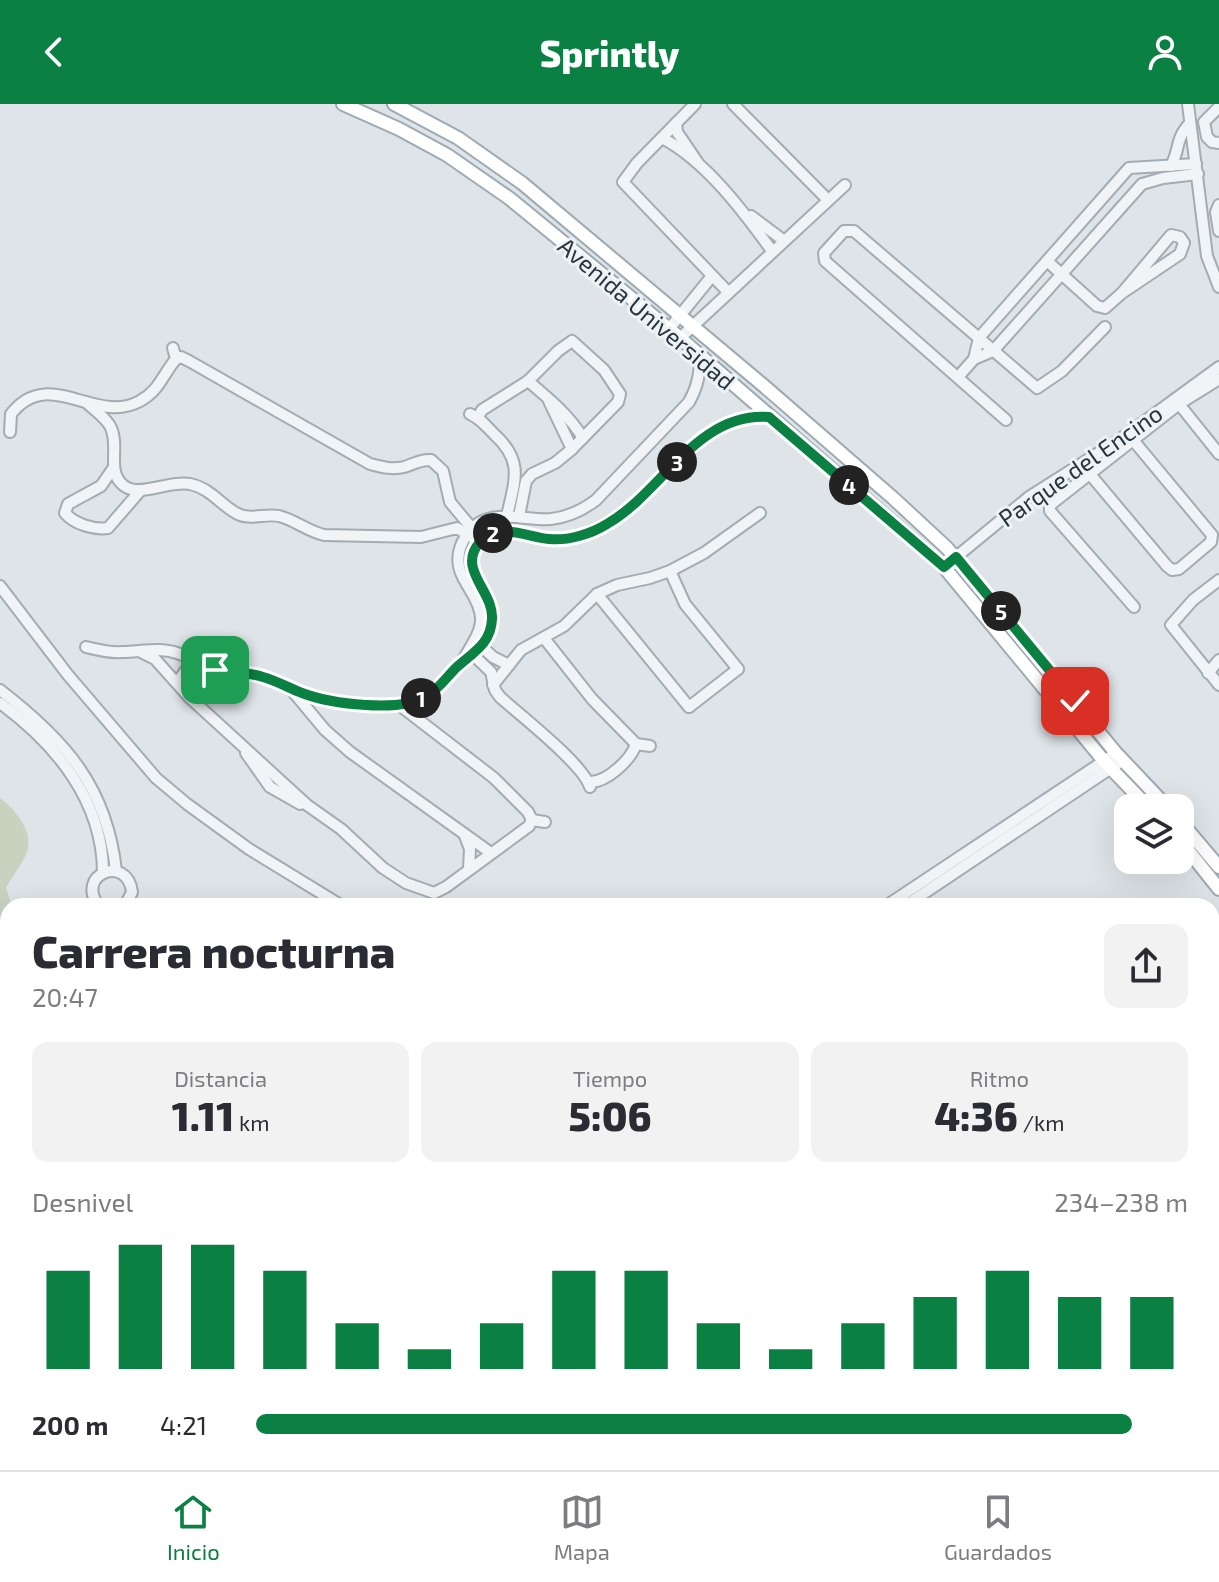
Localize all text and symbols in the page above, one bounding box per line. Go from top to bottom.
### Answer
icon: back [32,30,76,74]
icon: person [1143,30,1187,74]
text: Sprintly [540,31,679,74]
street label: Avenida Universidad [553,231,741,395]
street label: Parque del Encino [992,398,1168,532]
pin: 3 [657,442,697,482]
text: 3 [671,449,683,475]
pin: 4 [829,465,869,505]
text: 4 [842,472,856,498]
pin: 2 [473,513,513,553]
text: 2 [487,520,499,546]
pin: 5 [981,591,1021,631]
text: 5 [995,598,1007,624]
pin [181,636,249,704]
icon: arrive [193,648,237,692]
pin [1041,667,1109,735]
pin: 1 [401,678,441,718]
icon: check [1053,679,1097,723]
text: 1 [416,685,426,711]
map controls [1114,794,1194,874]
button: layers [1114,794,1194,874]
text: Carrera nocturna [32,924,395,977]
button: share [1104,924,1188,1008]
text: 20:47 [32,981,98,1012]
text: Distancia [174,1065,267,1091]
text: Tiempo [573,1065,647,1091]
text: Ritmo [970,1065,1029,1091]
text: 1.11 [172,1091,234,1139]
text: 5:06 [568,1091,651,1139]
text: 4:36 [934,1091,1018,1139]
text: km [234,1109,270,1135]
text: /km [1018,1109,1065,1135]
text: Desnivel [32,1186,133,1217]
text: 234–238 m [1054,1186,1188,1217]
text: 200 m [32,1409,108,1440]
text: 4:21 [160,1409,207,1440]
tab: Inicio [167,1490,220,1564]
tab: Mapa [554,1490,610,1564]
tab: Guardados [944,1490,1052,1564]

